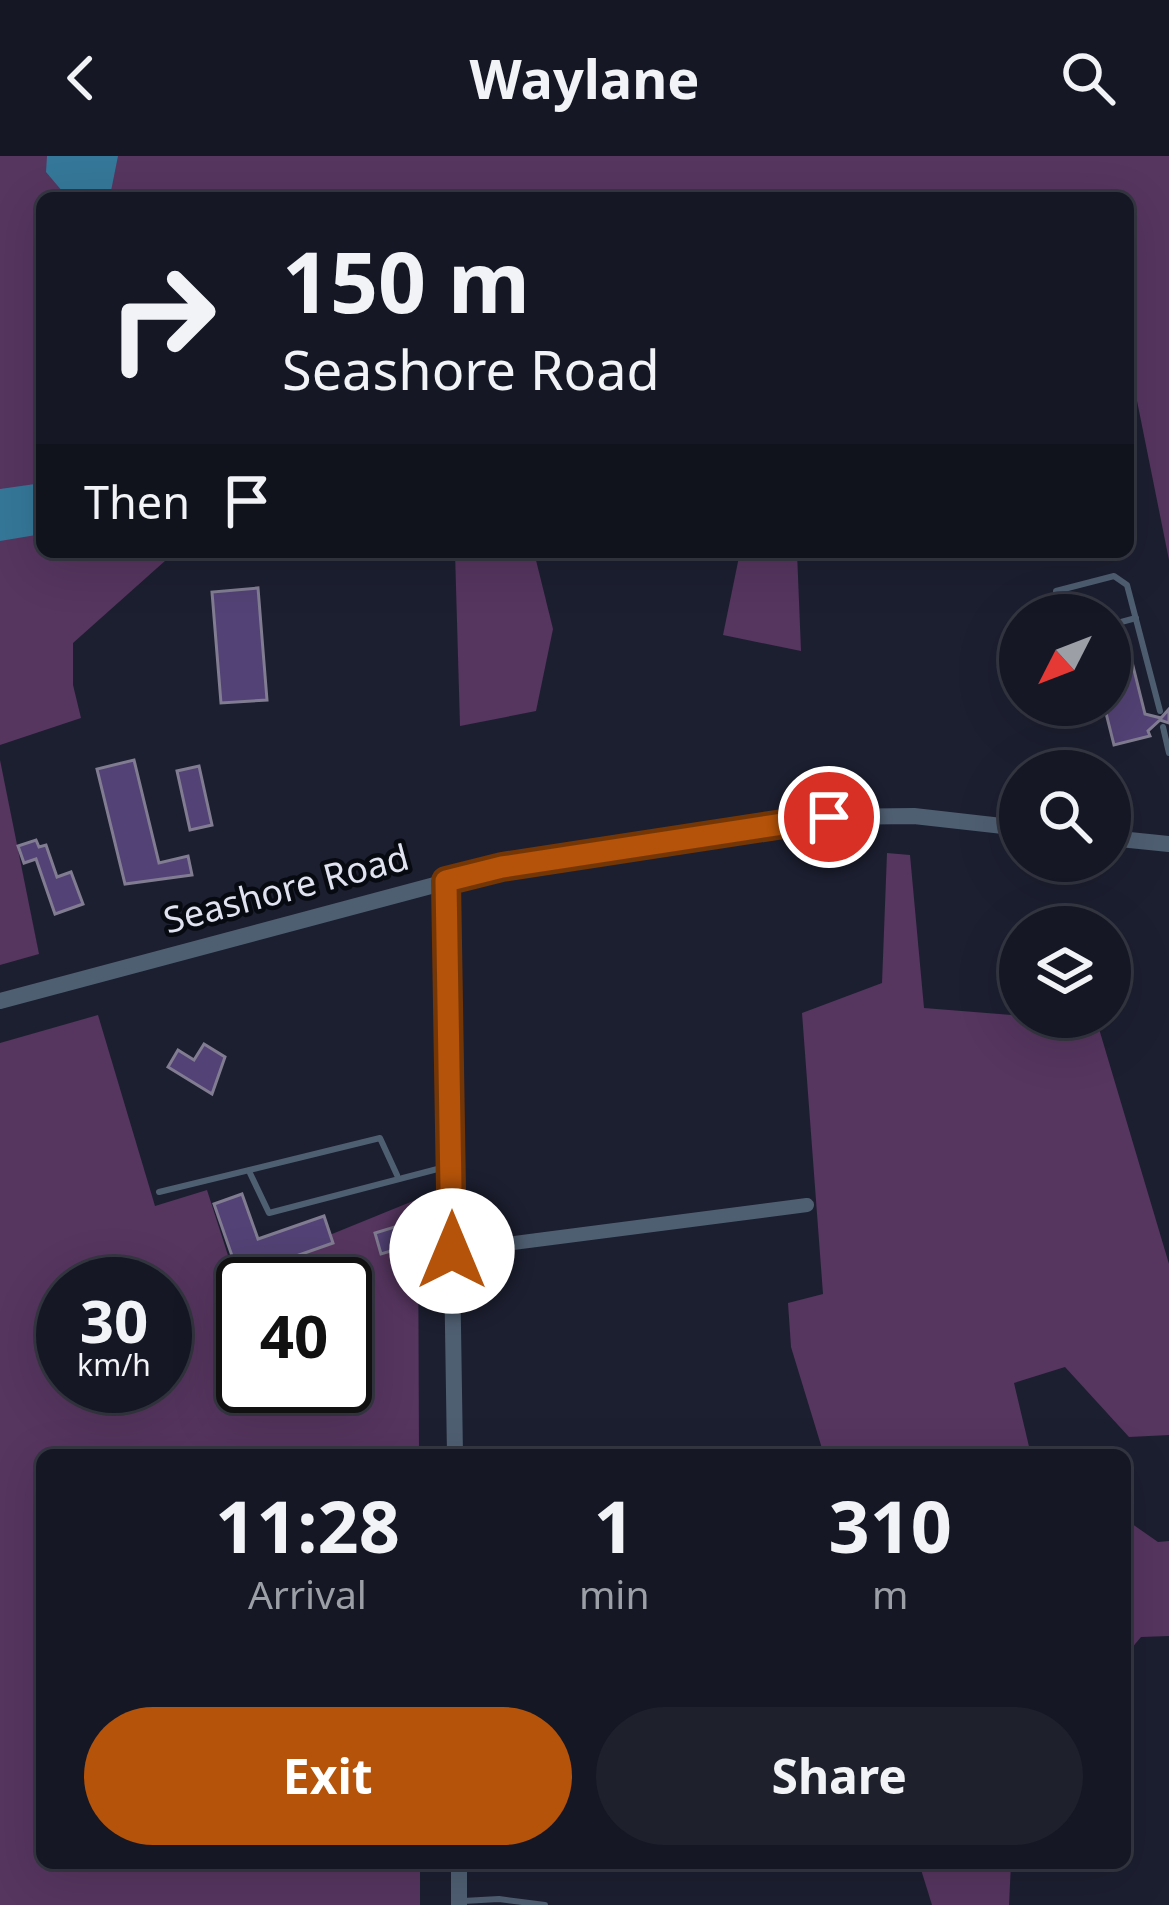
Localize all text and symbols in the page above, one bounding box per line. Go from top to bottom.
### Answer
text: Waylane [469,41,700,115]
icon: back [48,45,114,111]
icon: search [1055,45,1121,111]
text: 150 m [282,223,530,338]
icon: right [84,240,240,396]
text: Seashore Road [282,332,660,406]
icon: arrive [214,468,280,534]
text: Then [84,471,190,532]
north arrow [999,594,1131,726]
map controls [999,594,1131,1038]
button: search [999,750,1131,882]
pin [778,766,880,868]
icon: arrive [796,784,862,850]
street label: Seashore Road [158,832,414,944]
button: layers [999,906,1131,1038]
position arrow [389,1188,515,1314]
speed limit sign: 40 [216,1257,372,1413]
text: 30 [80,1279,148,1361]
text: km/h [77,1344,151,1385]
text: 11:28 [215,1476,400,1574]
text: 1 [594,1476,635,1574]
text: 310 [828,1476,952,1574]
text: Arrival [248,1567,367,1620]
text: min [579,1567,650,1620]
text: m [872,1567,908,1620]
button: Exit [84,1707,572,1845]
button: Share [596,1707,1083,1845]

